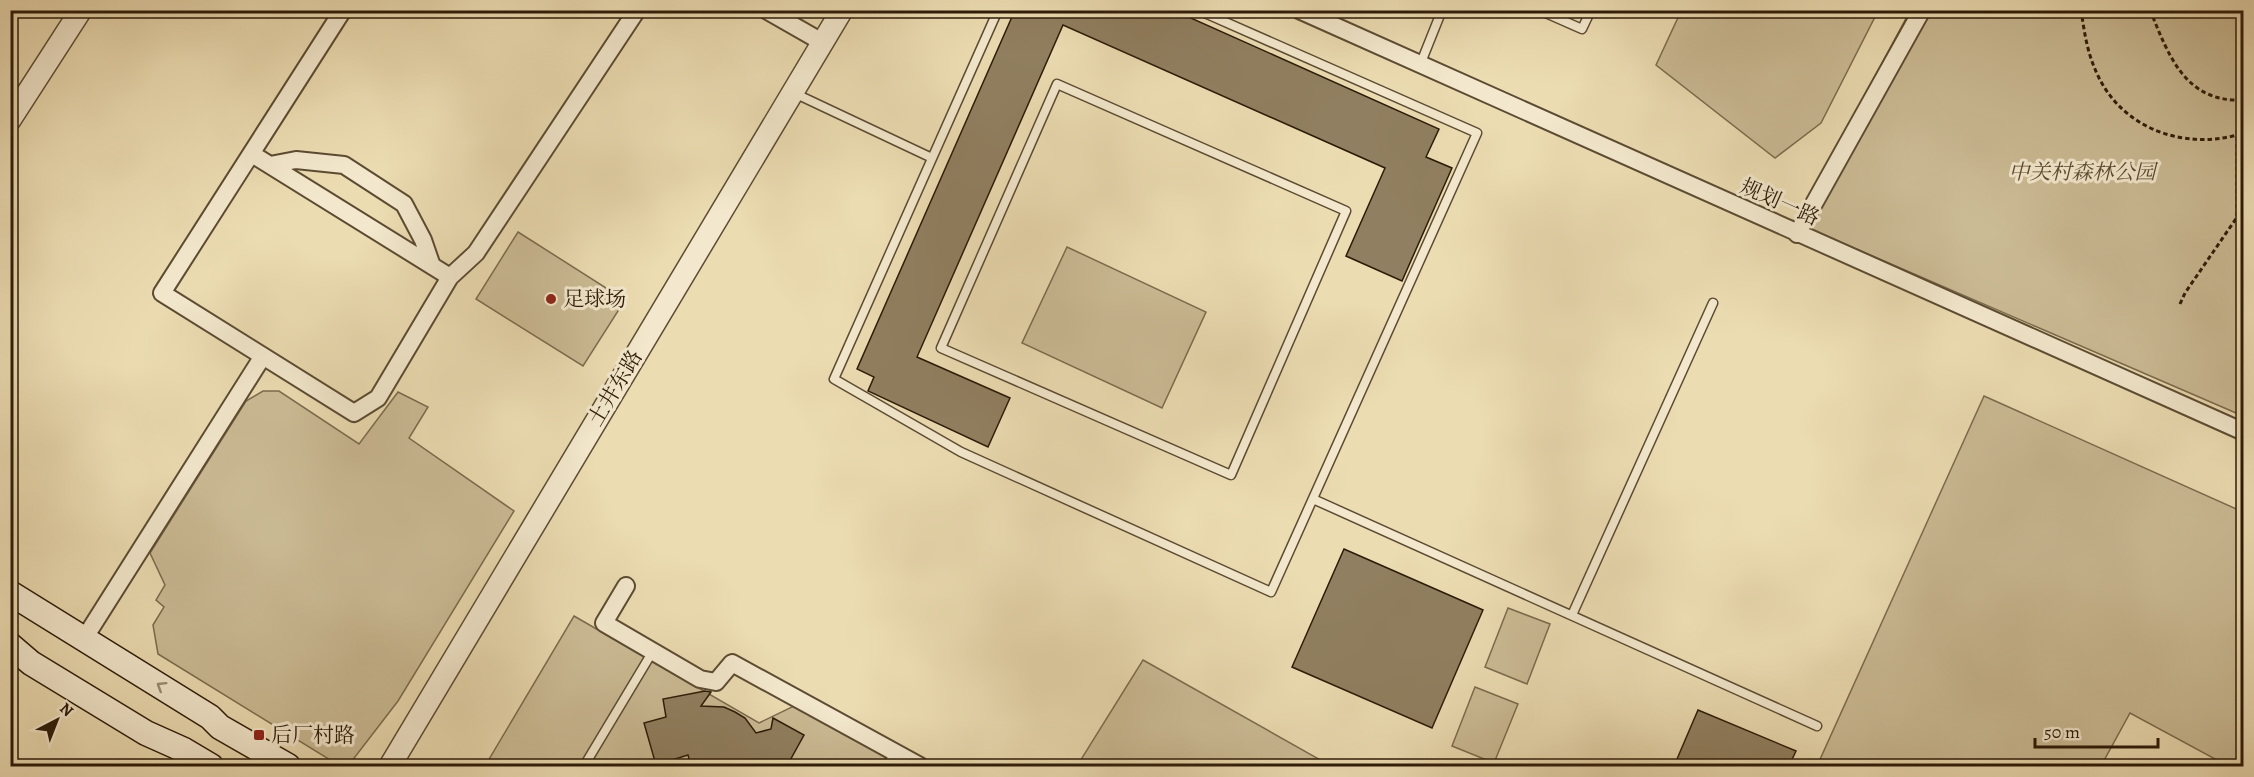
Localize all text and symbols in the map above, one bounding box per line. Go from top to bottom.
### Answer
park label: 中关村森林公园 [2009,158,2158,186]
street label: 规划一路 [1736,172,1824,232]
place label: 足球场 [563,285,626,313]
marker: 足球场 [544,292,558,306]
street label: 土井东路 [581,345,649,431]
one-way arrow [157,682,167,694]
north arrow [27,690,87,750]
text: N [55,698,78,722]
scale bar [2035,711,2158,749]
text: 50 m [2044,720,2080,744]
place label: 后厂村路 [271,721,355,749]
marker: 后厂村路 [252,728,266,742]

